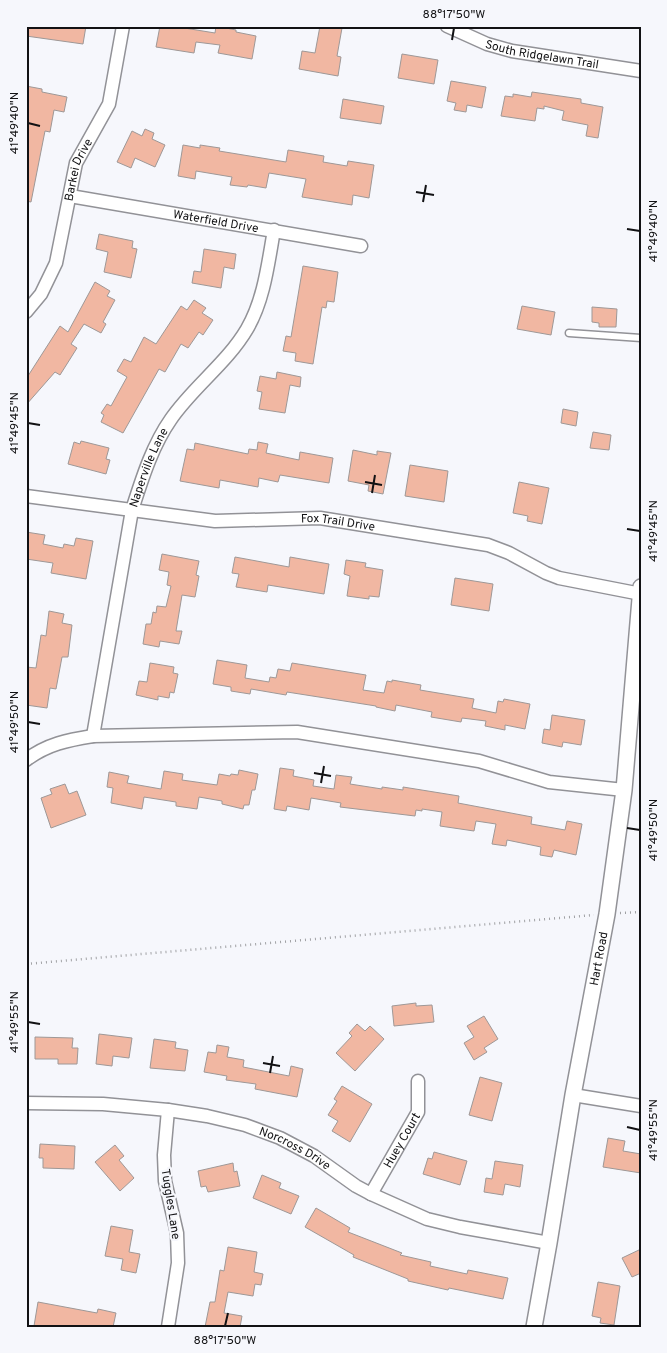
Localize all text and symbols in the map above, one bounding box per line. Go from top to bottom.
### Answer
text: 88°17'50"W [423,7,485,23]
street label: South Ridgelawn Trail [483,37,600,73]
text: 41°49'40"N [7,92,23,154]
street label: Barkei Drive [62,136,97,203]
text: 41°49'40"N [646,200,662,262]
street label: Waterfield Drive [172,207,260,237]
text: 41°49'45"N [7,392,23,454]
street label: Naperville Lane [126,425,172,510]
text: 41°49'45"N [646,500,662,562]
street label: Fox Trail Drive [301,511,376,536]
text: 41°49'50"N [7,691,23,753]
text: 41°49'50"N [646,799,662,861]
street label: Hart Road [587,931,612,987]
text: 41°49'55"N [7,991,23,1053]
text: 41°49'55"N [646,1099,662,1161]
street label: Huey Court [381,1110,425,1171]
street label: Norcross Drive [257,1124,333,1174]
street label: Tuggles Lane [157,1168,183,1241]
text: 88°17'50"W [194,1333,256,1349]

